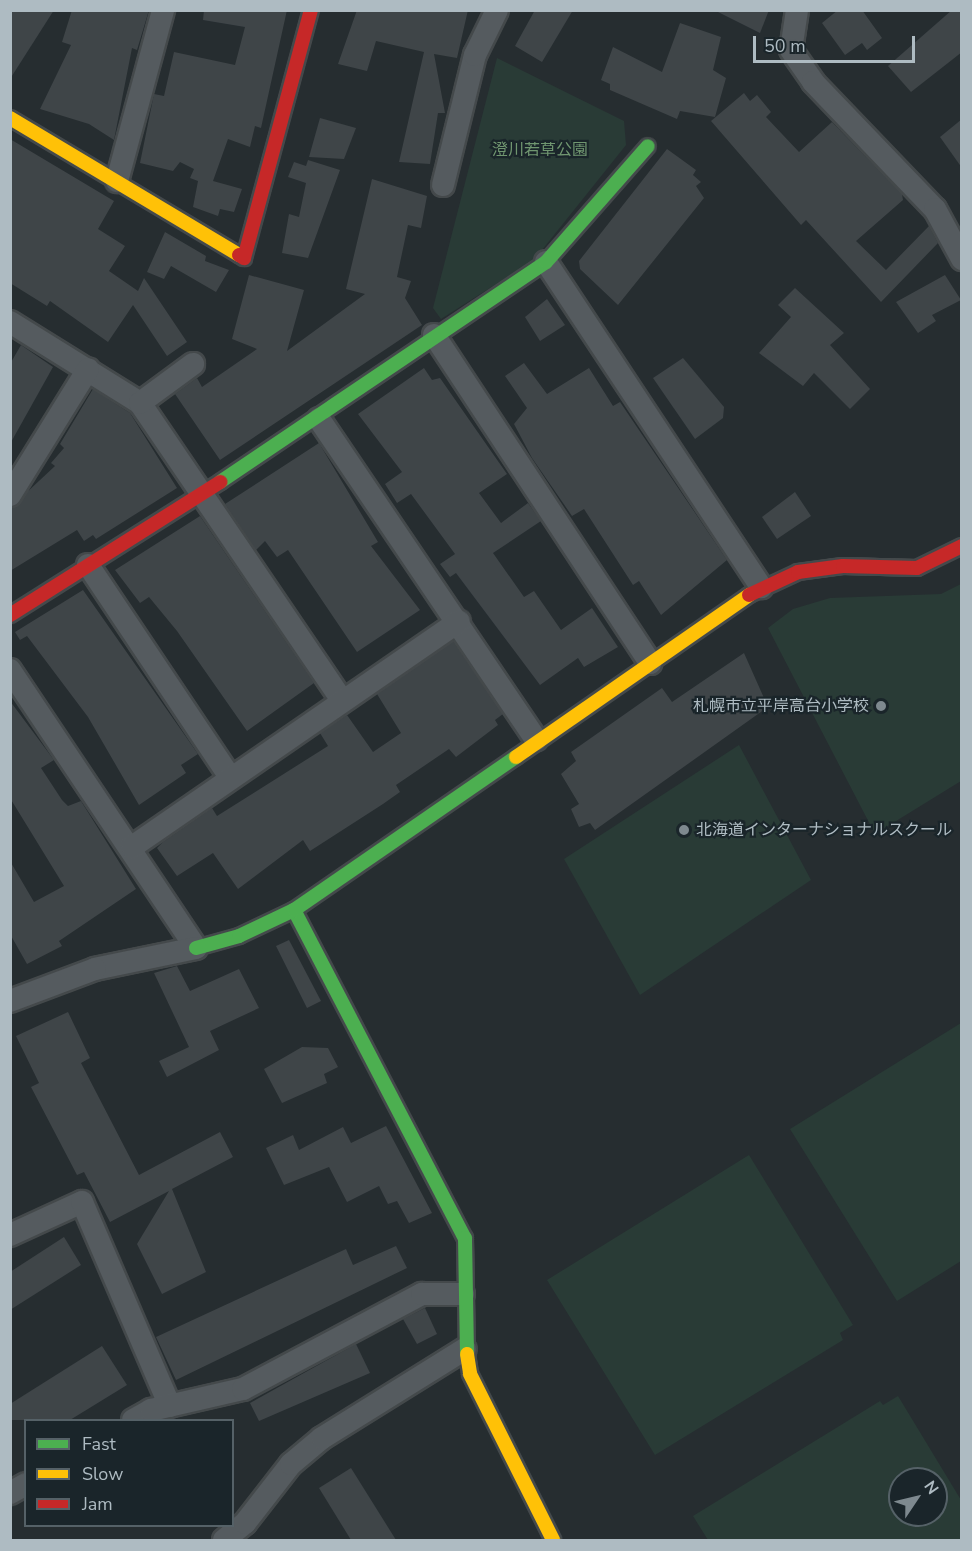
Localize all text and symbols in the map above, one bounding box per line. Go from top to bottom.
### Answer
scale bar [756,24,918,62]
text: 50 m [764,34,806,58]
park label: 澄川若草公園 [492,140,588,160]
place label: 札幌市立平岸高台小学校 [693,696,869,716]
marker: 札幌市立平岸高台小学校 [874,699,888,713]
place label: 北海道インターナショナルスクール [696,820,952,840]
marker: 北海道インターナショナルスクール [677,823,691,837]
legend [24,1419,234,1527]
text: Fast [82,1432,116,1456]
text: Slow [82,1462,123,1486]
north arrow [888,1467,948,1527]
text: N [919,1477,944,1499]
text: Jam [82,1492,113,1516]

